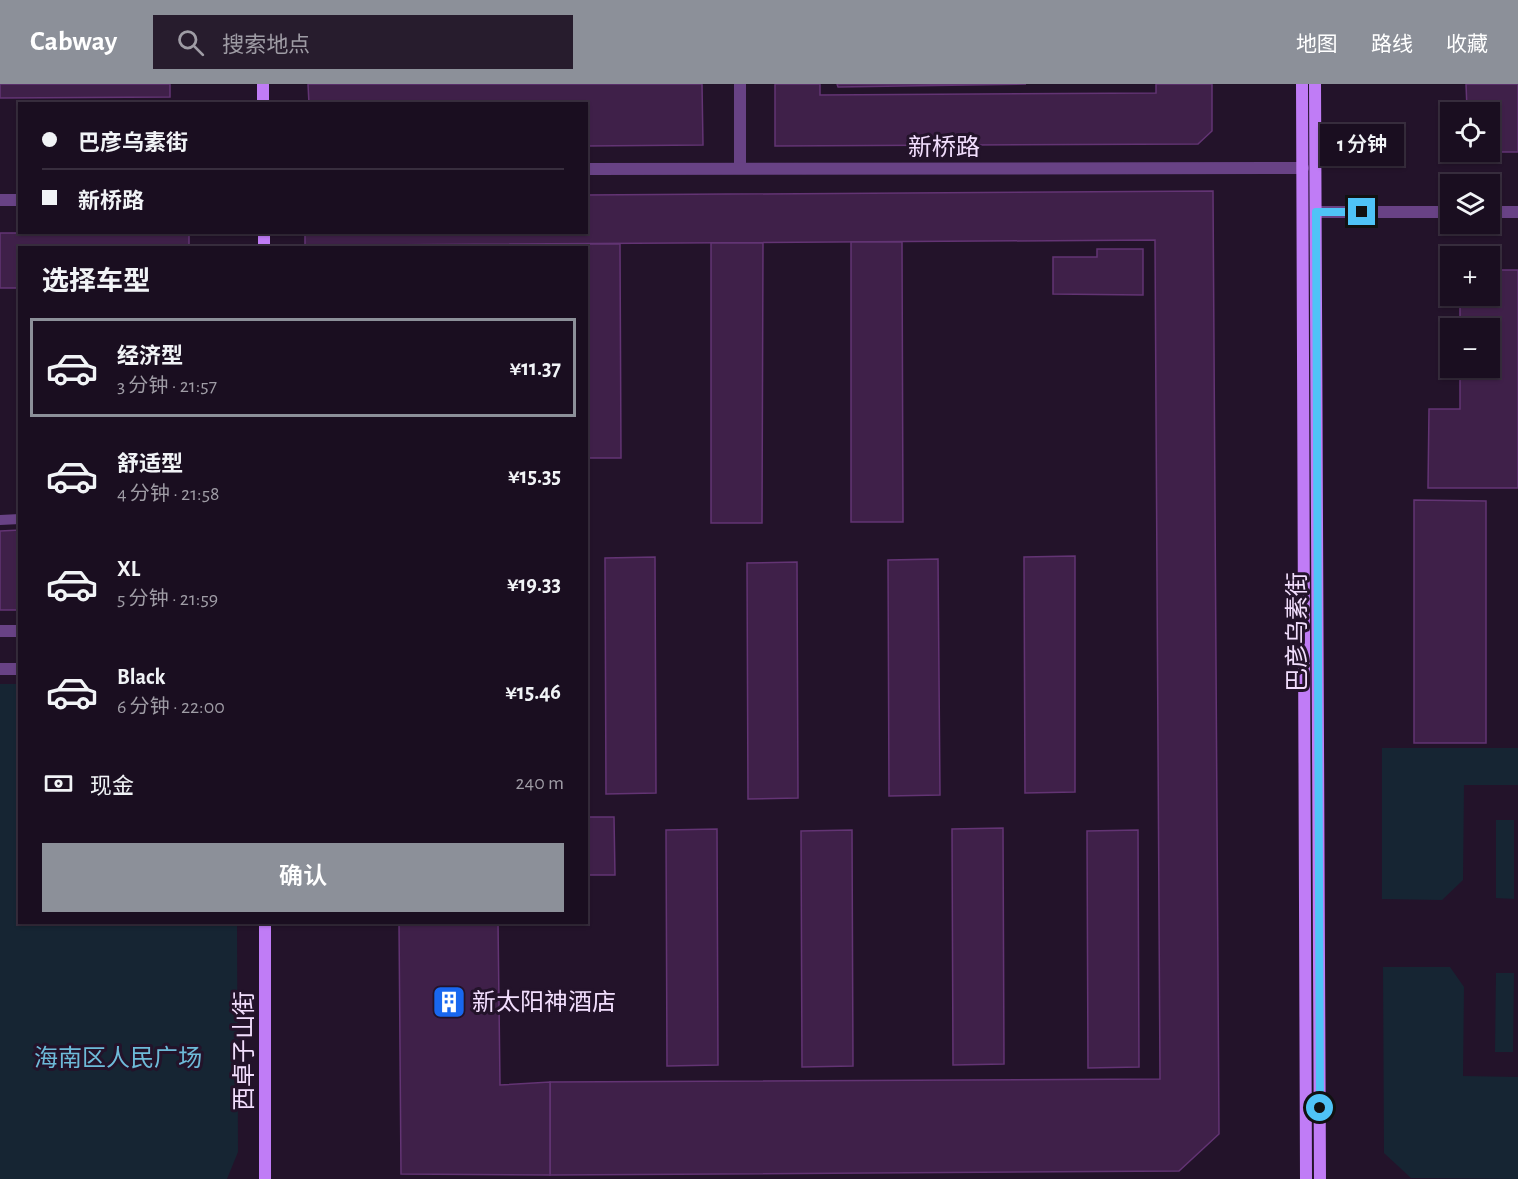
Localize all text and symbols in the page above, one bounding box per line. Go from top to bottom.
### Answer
search box [153,15,573,69]
icon: search [174,26,207,59]
text: Cabway [30,28,117,56]
text: 搜索地点 [222,34,310,56]
text: 地图 [1296,34,1338,55]
text: 路线 [1371,34,1413,55]
text: 收藏 [1446,34,1488,55]
map controls [1440,102,1500,378]
button: locate [1440,102,1500,162]
callout: 1 分钟 [1320,125,1404,167]
text: 巴彦乌素街 [78,132,188,154]
street label: 新桥路 [908,134,980,160]
text: 1 分钟 [1337,135,1387,155]
button: layers [1440,174,1500,234]
text: 新桥路 [78,190,144,212]
route end [1348,198,1375,225]
button: + [1440,246,1500,306]
text: 选择车型 [42,268,150,295]
button: − [1440,318,1500,378]
icon: car [45,341,99,395]
text: 经济型 [117,345,183,367]
text: ¥11.37 [510,357,561,379]
text: 3 分钟 · 21:57 [117,376,217,396]
icon: car [45,449,99,503]
text: 舒适型 [117,453,183,475]
text: ¥15.35 [508,465,561,487]
text: 4 分钟 · 21:58 [117,484,220,504]
icon: car [45,557,99,611]
text: XL [117,558,140,580]
street label: 巴彦乌素街 [1284,572,1310,692]
text: ¥19.33 [507,573,561,595]
text: 5 分钟 · 21:59 [117,589,218,609]
icon: car [45,665,99,719]
text: Black [117,666,165,688]
text: ¥15.46 [505,681,561,703]
text: 6 分钟 · 22:00 [117,697,225,717]
icon: cash [42,767,75,800]
text: 240 m [515,773,564,793]
text: 现金 [90,775,134,797]
button: 确认 [42,843,564,912]
building icon: 新太阳神酒店 [431,984,467,1020]
place label: 新太阳神酒店 [472,989,616,1015]
street label: 西卓子山街 [231,991,257,1111]
park label: 海南区人民广场 [34,1045,202,1071]
route start [1306,1094,1333,1121]

